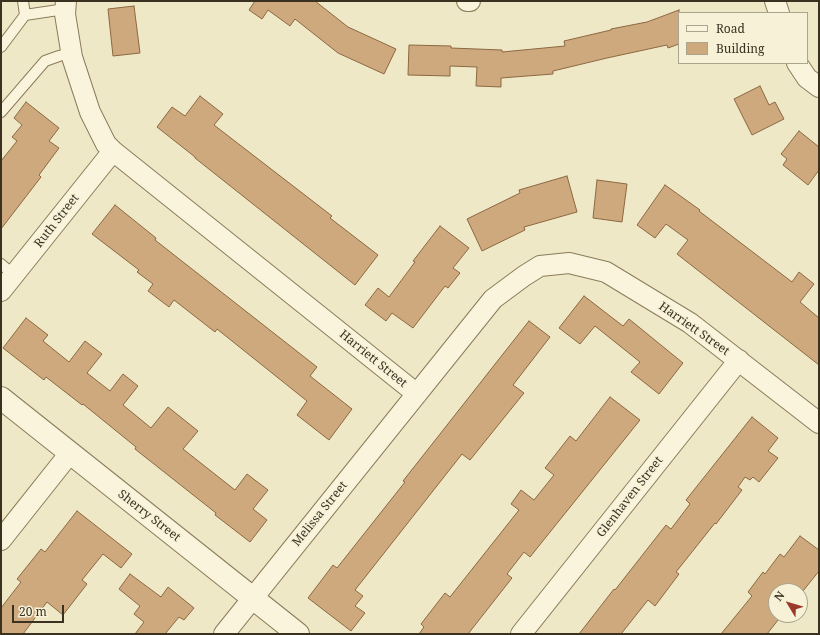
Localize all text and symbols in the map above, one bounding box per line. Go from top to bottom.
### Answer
legend [678,12,808,64]
text: Road [716,20,745,37]
text: Building [716,40,764,57]
street label: Ruth Street [32,191,82,251]
street label: Harriett Street [656,299,732,359]
street label: Harriett Street [336,327,410,391]
street label: Glenhaven Street [594,454,666,540]
street label: Melissa Street [289,479,351,549]
street label: Sherry Street [115,487,183,545]
north arrow [768,583,808,623]
text: N [770,588,788,604]
scale bar [14,597,66,623]
text: 20 m [19,603,47,620]

